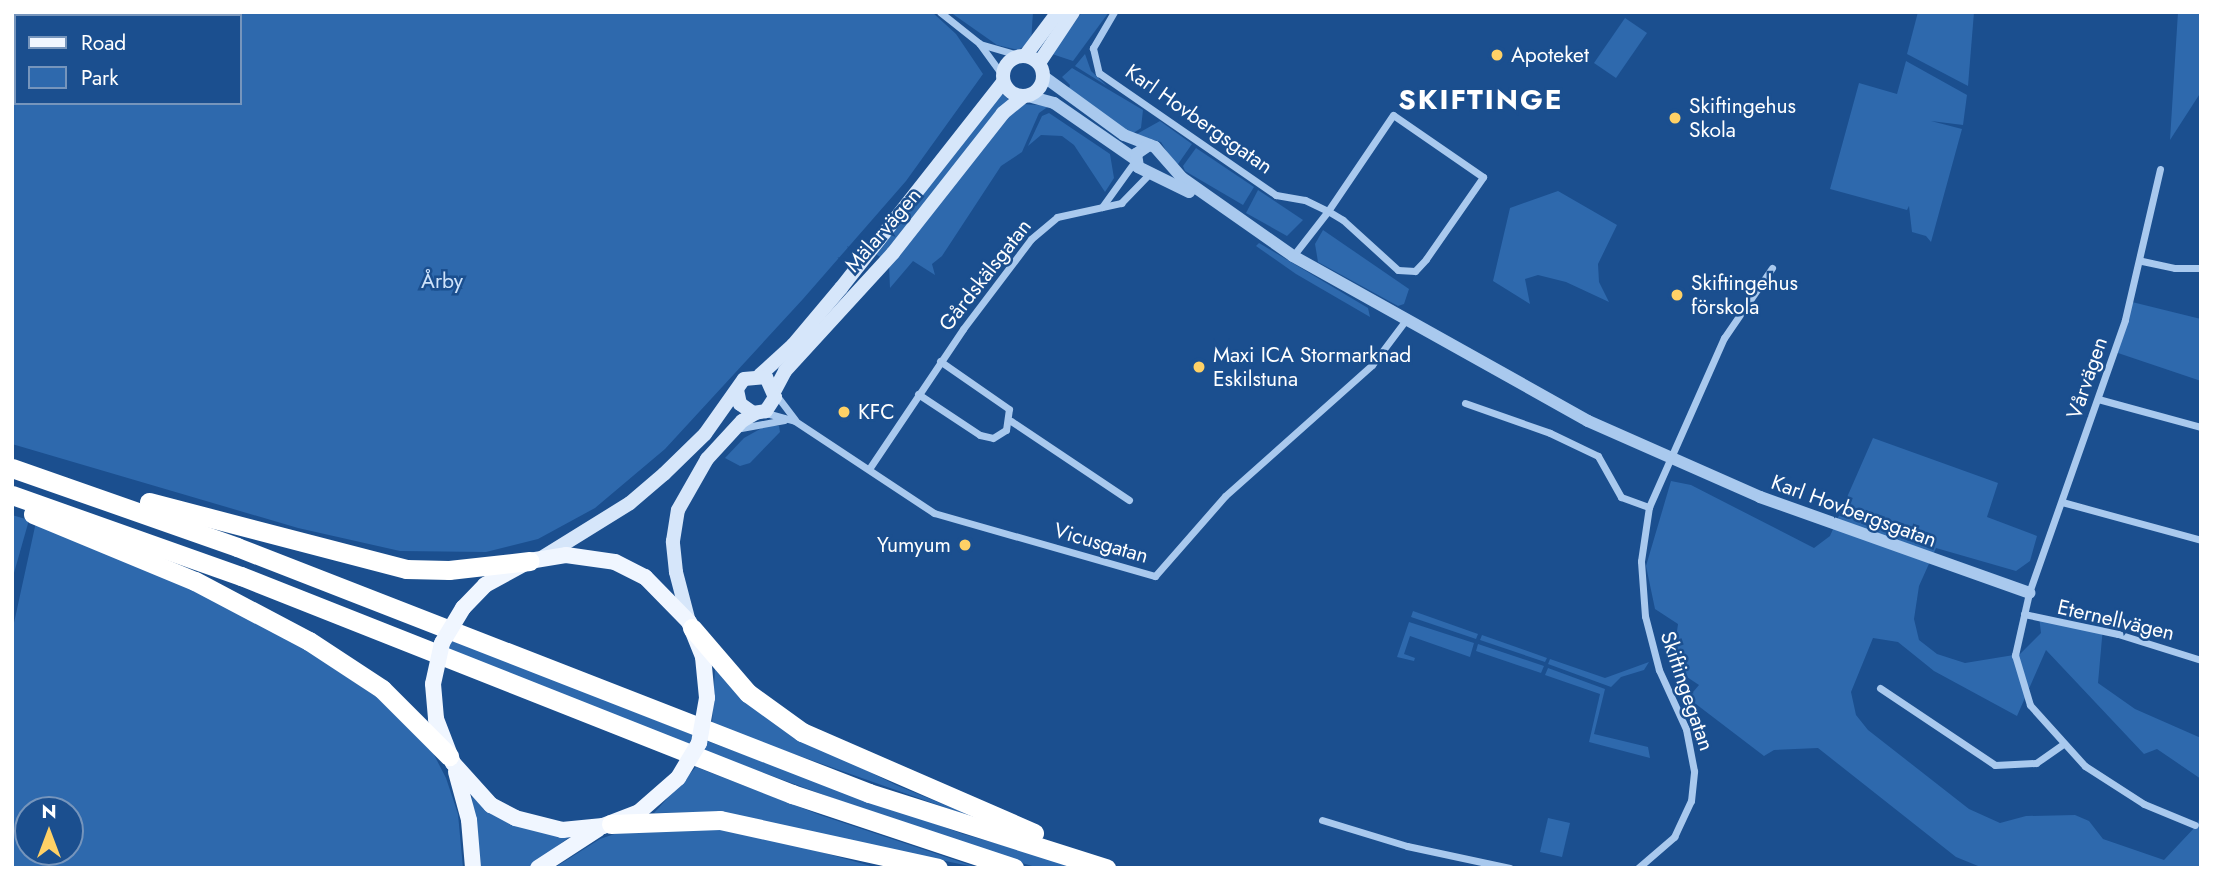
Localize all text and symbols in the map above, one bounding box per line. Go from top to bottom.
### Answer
legend [14,14,242,105]
text: Road [81,28,126,58]
place label: Apoteket [1511,42,1589,68]
marker: Apoteket [1489,47,1505,63]
street label: Karl Hovbergsgatan [1120,59,1278,179]
text: Park [81,63,118,93]
district label: SKIFTINGE [1399,83,1563,117]
place label: Skiftingehus Skola [1689,93,1796,143]
marker: Skiftingehus Skola [1667,110,1683,126]
street label: Mälarvägen [840,183,926,277]
street label: Gårdskälsgatan [933,214,1037,336]
park label: Årby [421,268,463,294]
place label: Skiftingehus förskola [1691,270,1798,320]
marker: Skiftingehus förskola [1669,287,1685,303]
street label: Vårvägen [2061,334,2113,422]
place label: Maxi ICA Stormarknad Eskilstuna [1213,342,1411,392]
marker: Maxi ICA Stormarknad Eskilstuna [1191,359,1207,375]
place label: KFC [858,399,895,425]
marker: KFC [836,404,852,420]
street label: Karl Hovbergsgatan [1768,469,1940,553]
street label: Vicusgatan [1051,518,1151,568]
place label: Yumyum [877,532,951,558]
marker: Yumyum [957,537,973,553]
street label: Eternellvägen [2055,594,2177,646]
street label: Skiftingegatan [1655,628,1719,754]
north arrow [14,796,84,866]
text: N [41,798,57,825]

